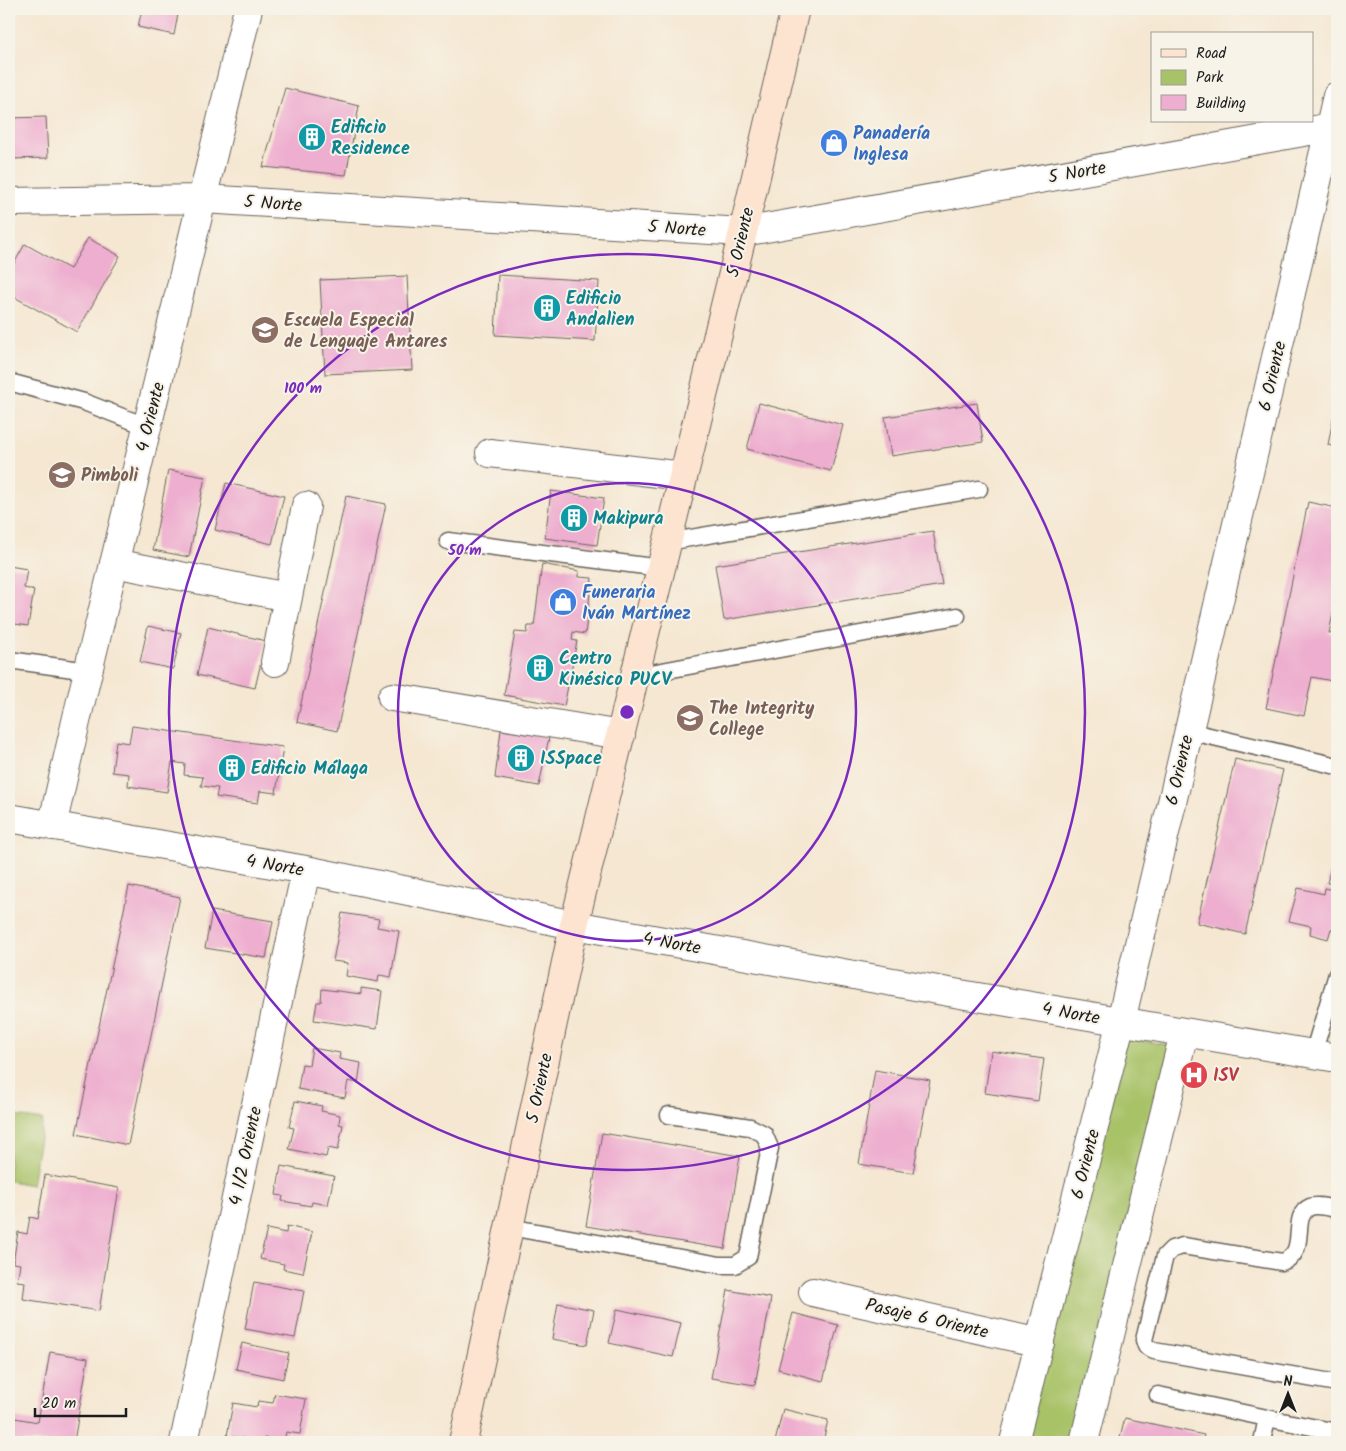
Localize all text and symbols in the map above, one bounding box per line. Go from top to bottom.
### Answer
legend [1151,32,1314,122]
text: Road [1196,42,1227,66]
text: Park [1196,66,1224,90]
text: Building [1196,92,1246,116]
place label: Edificio Residence [331,114,410,164]
place label: Panadería Inglesa [853,120,930,170]
building icon: Edificio Residence [297,122,327,152]
shop icon: Panadería Inglesa [819,128,849,158]
street label: 5 Norte [1046,154,1108,193]
street label: 5 Norte [243,188,303,221]
street label: 5 Oriente [719,205,764,280]
street label: 5 Norte [647,213,707,246]
place label: Edificio Andalien [566,285,634,335]
building icon: Edificio Andalien [532,293,562,323]
place label: Escuela Especial de Lenguaje Antares [284,307,448,357]
school or university icon: Escuela Especial de Lenguaje Antares [250,315,280,345]
street label: 6 Oriente [1251,338,1296,414]
text: 100 m [284,377,322,401]
street label: 4 Oriente [129,379,174,455]
school or university icon: Pimboli [47,460,77,490]
place label: Pimboli [81,462,139,491]
building icon: Makipura [559,503,589,533]
place label: Makipura [593,505,663,534]
text: 50 m [447,539,482,563]
place label: Funeraria Iván Martínez [582,579,691,629]
shop icon: Funeraria Iván Martínez [548,587,578,617]
place label: Centro Kinésico PUCV [559,645,672,695]
building icon: Centro Kinésico PUCV [525,653,555,683]
place label: The Integrity College [709,695,815,745]
centre of rings [618,703,636,721]
school or university icon: The Integrity College [675,703,705,733]
street label: 6 Oriente [1158,732,1203,808]
building icon: ISSpace [506,743,536,773]
place label: ISSpace [540,745,602,774]
building icon: Edificio Málaga [217,753,247,783]
place label: Edificio Málaga [251,755,368,784]
street label: 4 Norte [243,847,306,886]
street label: 4 Norte [640,925,703,964]
street label: 4 Norte [1039,995,1102,1034]
street label: 5 Oriente [519,1051,562,1126]
hospital icon: ISV [1179,1060,1209,1090]
place label: ISV [1213,1062,1239,1091]
street label: 4 1/2 Oriente [222,1104,271,1209]
street label: 6 Oriente [1064,1126,1109,1202]
street label: Pasaje 6 Oriente [862,1291,991,1348]
north arrow [1264,1368,1314,1418]
text: N [1284,1371,1293,1393]
scale bar [35,1386,126,1418]
text: 20 m [42,1392,76,1416]

